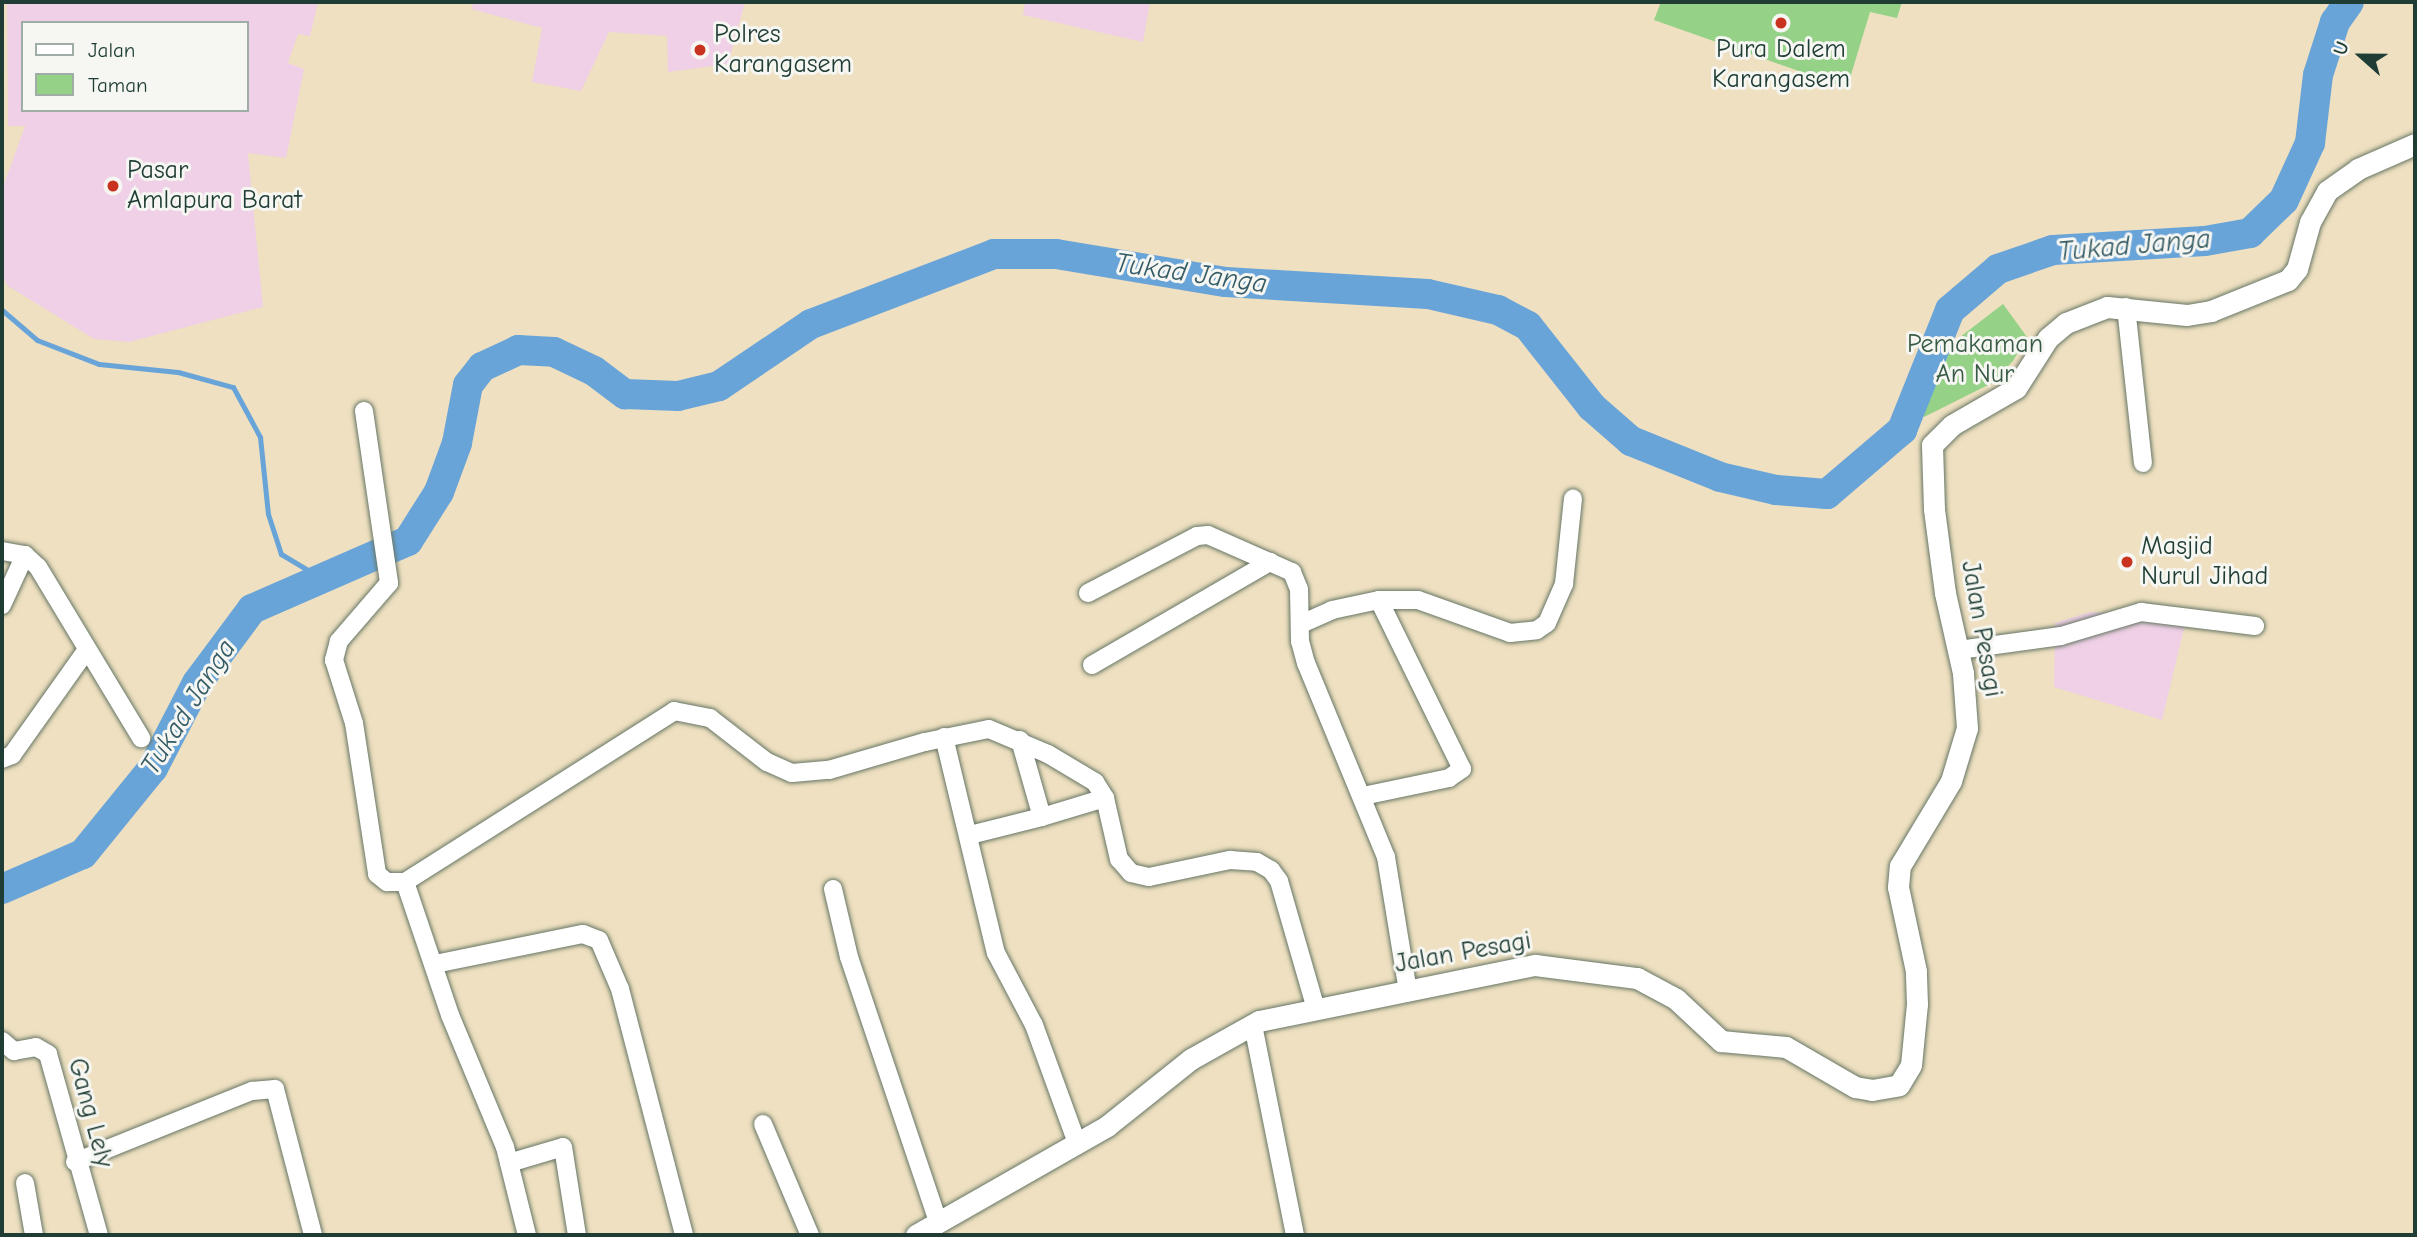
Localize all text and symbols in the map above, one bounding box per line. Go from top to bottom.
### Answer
marker: Pura Dalem Karangasem [1773,15,1789,31]
place label: Polres Karangasem [714,19,852,80]
legend [21,21,248,112]
north arrow [2326,21,2396,91]
place label: Pura Dalem Karangasem [1712,34,1850,96]
text: Jalan [88,38,135,62]
text: U [2329,39,2354,58]
marker: Polres Karangasem [692,42,708,58]
text: Taman [88,73,148,97]
place label: Pasar Amlapura Barat [127,155,302,216]
marker: Pasar Amlapura Barat [105,178,121,194]
water label: Tukad Janga [2056,222,2212,268]
water label: Tukad Janga [1113,246,1269,300]
park label: Pemakaman An Nur [1907,329,2043,390]
place label: Masjid Nurul Jihad [2141,531,2268,592]
marker: Masjid Nurul Jihad [2119,554,2135,570]
street label: Jalan Pesagi [1954,558,2008,700]
water label: Tukad Janga [133,633,243,781]
street label: Jalan Pesagi [1392,926,1534,980]
street label: Gang Lely [60,1055,120,1171]

